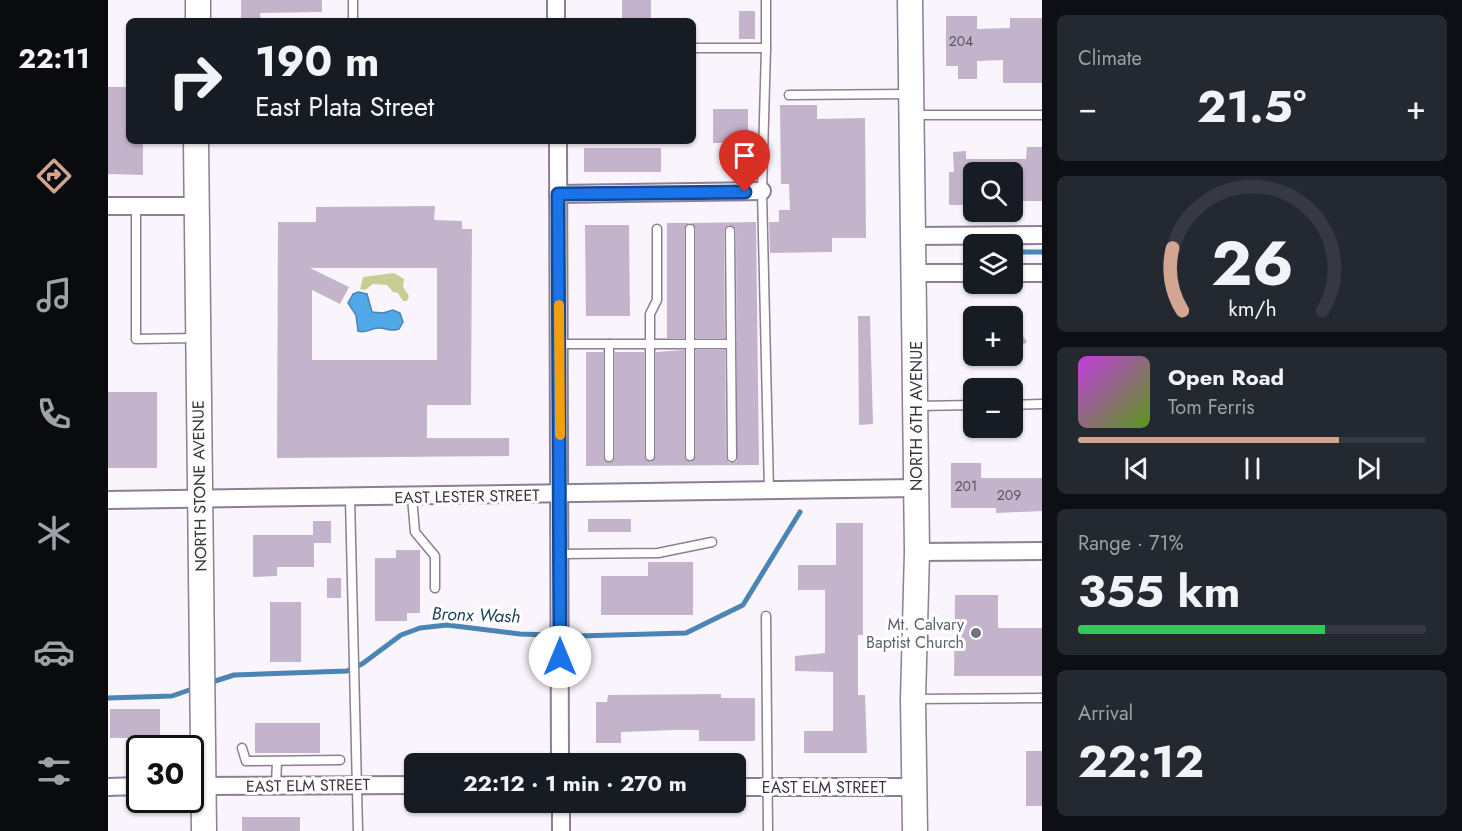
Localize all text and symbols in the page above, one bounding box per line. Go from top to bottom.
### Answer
text: 190 m [255,31,379,92]
house number: 204 [949,31,973,51]
text: 22:11 [18,39,90,78]
icon: right [156,42,234,120]
text: Climate [1078,44,1142,73]
text: 21.5° [1197,74,1306,139]
text: − [1078,84,1097,131]
text: + [1406,84,1426,131]
text: East Plata Street [255,87,434,126]
pin [719,130,770,192]
icon: arrive [728,139,761,172]
icon: directions [33,155,75,197]
map controls [963,162,1023,438]
button: search [963,162,1023,222]
text: 26 [1211,218,1293,308]
button: layers [963,234,1023,294]
icon: music [33,274,75,316]
text: km/h [1228,294,1276,325]
button: + [963,306,1023,366]
street label: NORTH 6TH AVENUE [905,341,928,491]
text: Open Road [1168,361,1284,393]
button: − [963,378,1023,438]
icon: phone [33,393,75,435]
text: Tom Ferris [1168,393,1255,422]
street label: NORTH STONE AVENUE [187,400,212,572]
icon: previous [1120,452,1153,485]
icon: pause [1236,452,1269,485]
icon: next [1352,452,1385,485]
house number: 201 [955,476,977,496]
street label: EAST LESTER STREET [394,484,540,509]
house number: 209 [997,485,1021,505]
icon: climate [33,512,75,554]
text: Range · 71% [1078,529,1184,558]
text: 355 km [1078,559,1240,624]
water label: Bronx Wash [431,600,521,630]
place label: Mt. Calvary Baptist Church [866,613,965,654]
position arrow [528,625,592,689]
marker: Mt. Calvary Baptist Church [969,626,983,640]
icon: car [33,631,75,673]
text: Arrival [1078,699,1133,728]
text: 22:12 [1078,729,1204,794]
speed limit sign: 30 [126,735,204,813]
icon: filters [33,750,75,792]
text: 22:12 · 1 min · 270 m [463,767,687,799]
street label: EAST ELM STREET [246,773,371,798]
street label: EAST ELM STREET [762,776,887,799]

